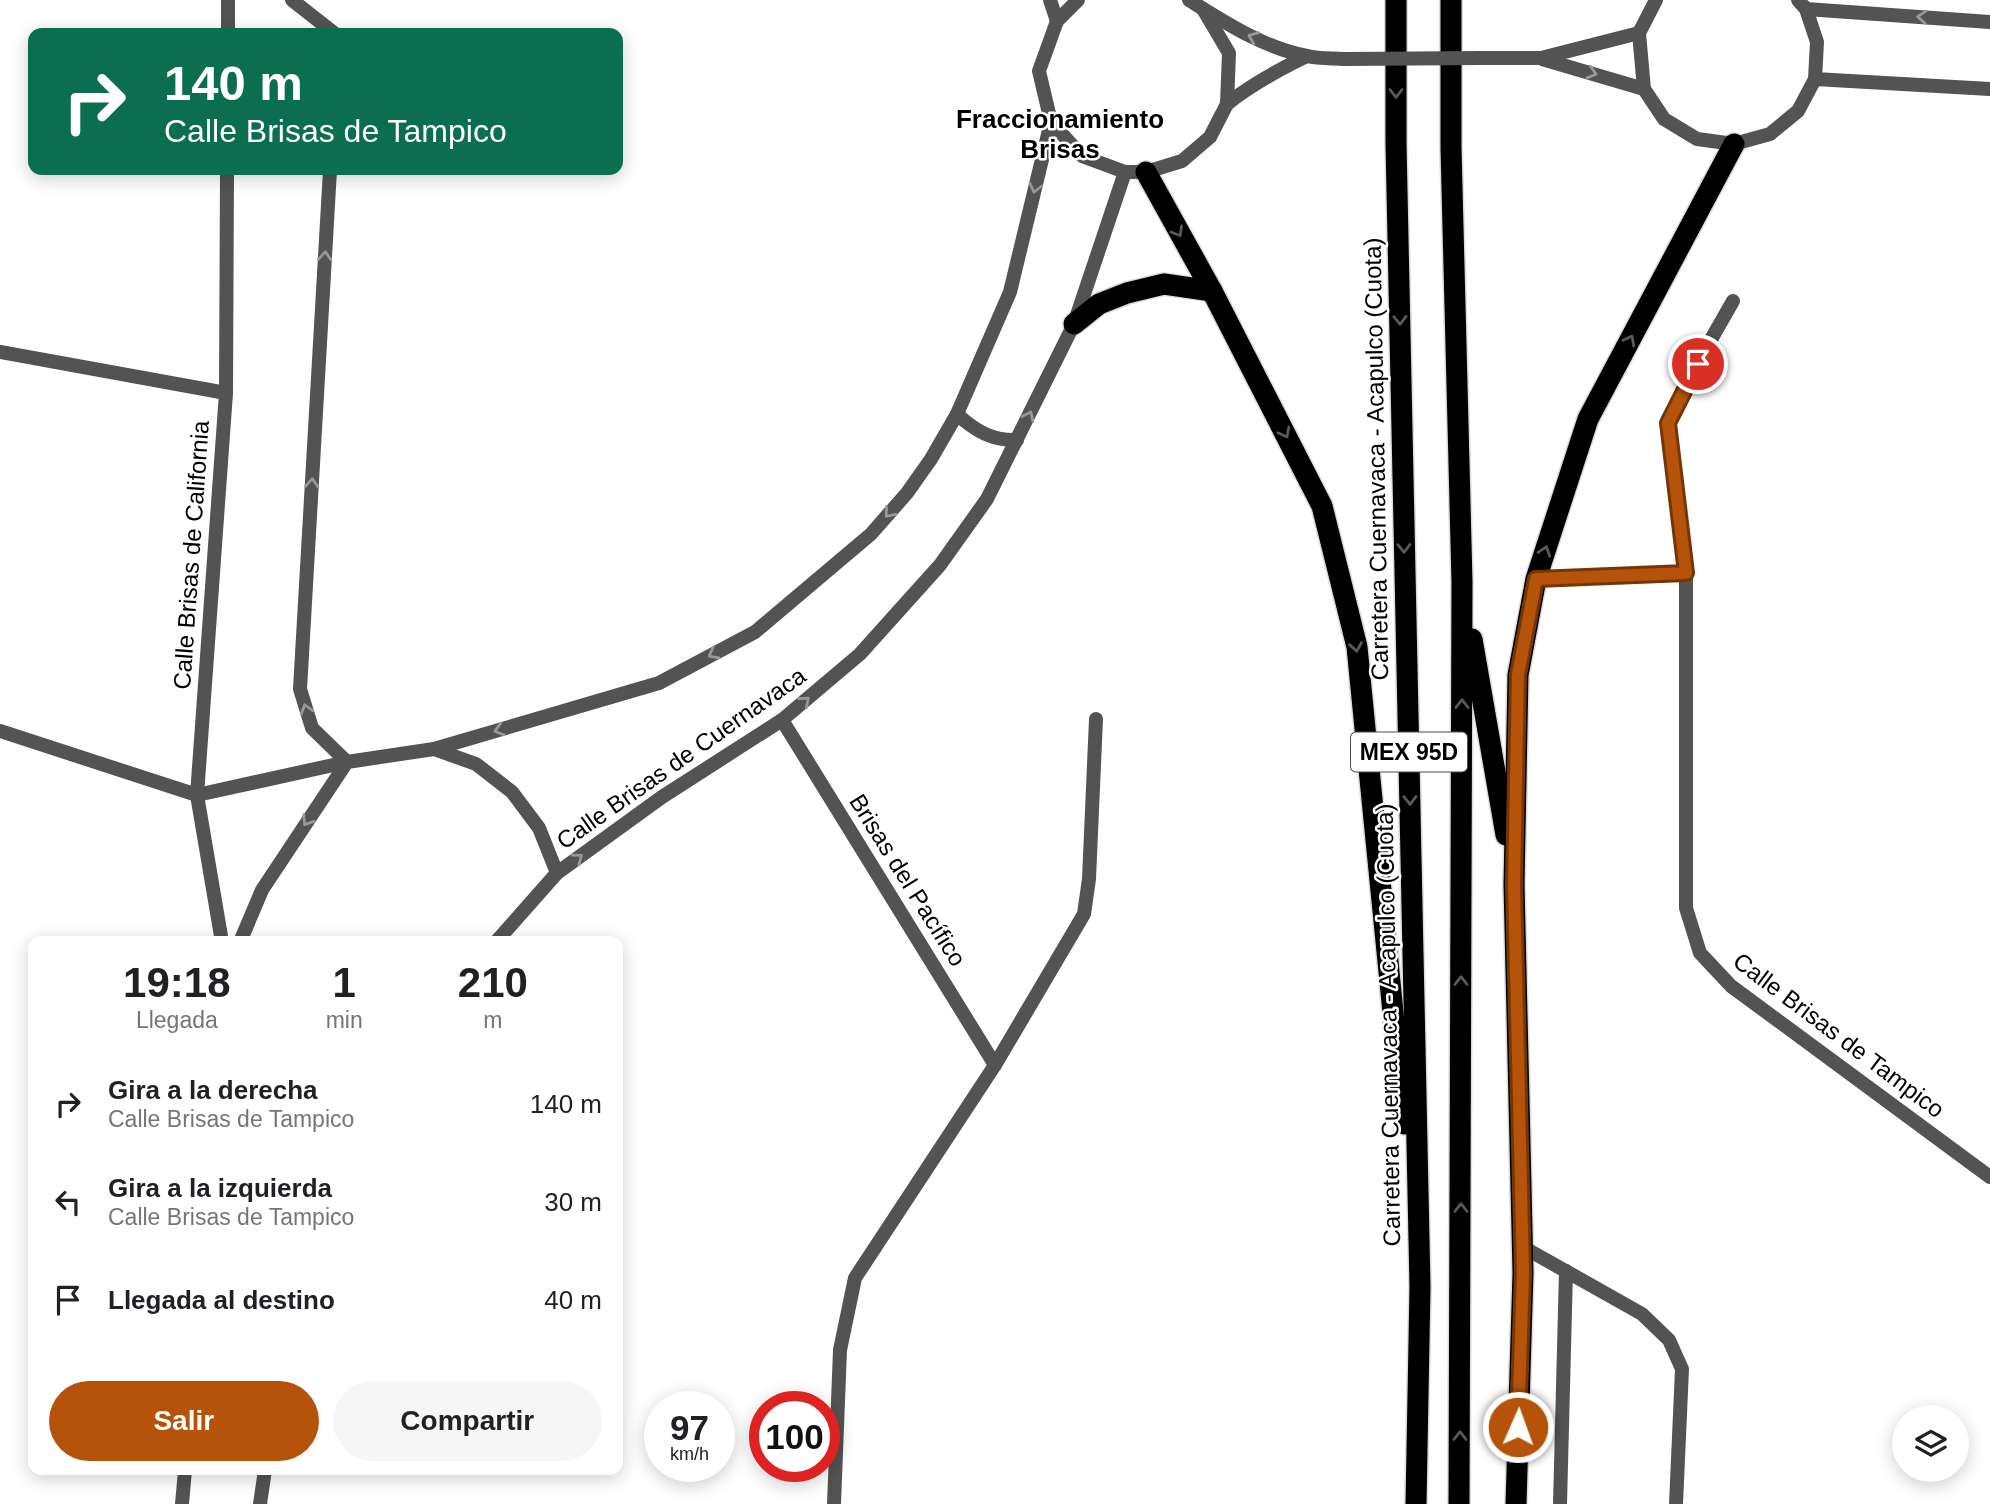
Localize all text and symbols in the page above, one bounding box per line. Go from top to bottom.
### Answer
one-way arrow [1916,10,1927,25]
one-way arrow [1248,31,1260,45]
icon: right [49,56,140,147]
text: 140 m [164,56,303,110]
one-way arrow [1586,65,1598,80]
one-way arrow [1388,88,1404,98]
district label: Fraccionamiento Brisas [956,104,1164,164]
text: Calle Brisas de Tampico [164,113,507,149]
one-way arrow [1029,182,1043,194]
one-way arrow [1170,224,1183,237]
street label: Carretera Cuernavaca - Acapulco (Cuota) [1359,237,1393,681]
one-way arrow [317,250,332,261]
one-way arrow [1392,315,1407,326]
pin [1668,334,1728,394]
one-way arrow [1622,335,1635,348]
icon: arrive [1679,345,1717,383]
one-way arrow [1021,411,1035,423]
street label: Calle Brisas de California [168,419,214,690]
one-way arrow [1276,426,1290,438]
one-way arrow [304,477,319,488]
one-way arrow [885,505,897,518]
one-way arrow [1397,542,1412,553]
one-way arrow [1537,545,1552,557]
one-way arrow [1348,641,1363,653]
one-way arrow [708,646,720,660]
street label: Calle Brisas de Cuernavaca [551,661,811,854]
one-way arrow [796,697,809,709]
one-way arrow [1454,699,1470,709]
one-way arrow [299,703,314,715]
one-way arrow [494,721,506,736]
road number: MEX 95D [1351,732,1467,772]
street label: Brisas del Pacífico [844,789,972,971]
one-way arrow [1402,794,1417,805]
street label: Carretera Cuernavaca - Acapulco (Cuota) [1371,803,1405,1247]
one-way arrow [303,813,316,826]
one-way arrow [570,854,583,866]
street label: Calle Brisas de Tampico [1728,947,1950,1123]
text: 19:18 [123,959,231,1006]
text: 1 [332,959,356,1006]
text: 210 [458,959,528,1006]
one-way arrow [1453,975,1469,986]
text: Llegada [136,1007,218,1033]
text: min [326,1007,363,1033]
text: m [483,1007,502,1033]
text: Gira a la derecha [108,1075,318,1105]
icon: right [49,1085,87,1123]
text: 140 m [530,1089,602,1119]
text: Calle Brisas de Tampico [108,1106,354,1132]
text: Gira a la izquierda [108,1173,332,1203]
icon: left [49,1183,87,1221]
text: 30 m [544,1187,602,1217]
one-way arrow [1453,1203,1469,1213]
text: Calle Brisas de Tampico [108,1204,354,1230]
icon: arrive [49,1281,87,1319]
text: Llegada al destino [108,1285,335,1315]
text: 40 m [544,1285,602,1315]
button: Salir [49,1381,319,1461]
button: Compartir [333,1381,602,1461]
position arrow [1481,1390,1555,1464]
speed limit sign: 100 [749,1391,840,1482]
map controls [1892,1405,1969,1482]
button: layers [1892,1405,1969,1482]
text: 97 [670,1408,709,1447]
one-way arrow [1452,1430,1467,1441]
text: km/h [670,1444,709,1464]

